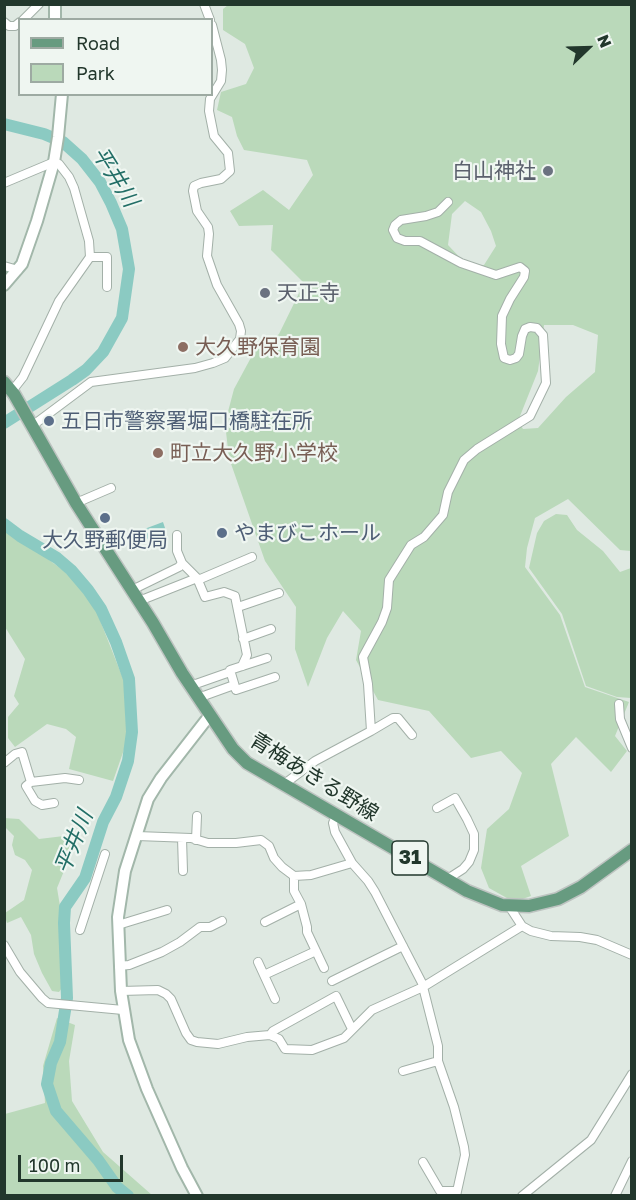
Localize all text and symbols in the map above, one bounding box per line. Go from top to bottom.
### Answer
legend [18,18,213,96]
north arrow [558,18,618,78]
text: N [593,31,616,50]
text: Road [76,32,120,54]
text: Park [76,62,115,84]
water label: 平井川 [86,142,144,212]
place label: 白山神社 [452,158,536,184]
marker: 白山神社 [541,164,555,178]
place label: 天正寺 [277,280,340,306]
marker: 天正寺 [258,286,272,300]
place label: 大久野保育園 [195,334,321,360]
marker: 大久野保育園 [176,340,190,354]
place label: 五日市警察署堀口橋駐在所 [61,408,313,434]
marker: 五日市警察署堀口橋駐在所 [42,414,56,428]
place label: 町立大久野小学校 [170,440,338,466]
marker: 町立大久野小学校 [151,446,165,460]
marker: 大久野郵便局 [98,511,112,525]
place label: やまびこホール [234,520,381,546]
marker: やまびこホール [215,526,229,540]
place label: 大久野郵便局 [42,527,168,553]
street label: 青梅あきる野線 [245,727,383,827]
water label: 平井川 [49,806,99,878]
road number: 31 [392,841,428,875]
scale bar [21,1143,126,1181]
text: 100 m [29,1154,80,1176]

